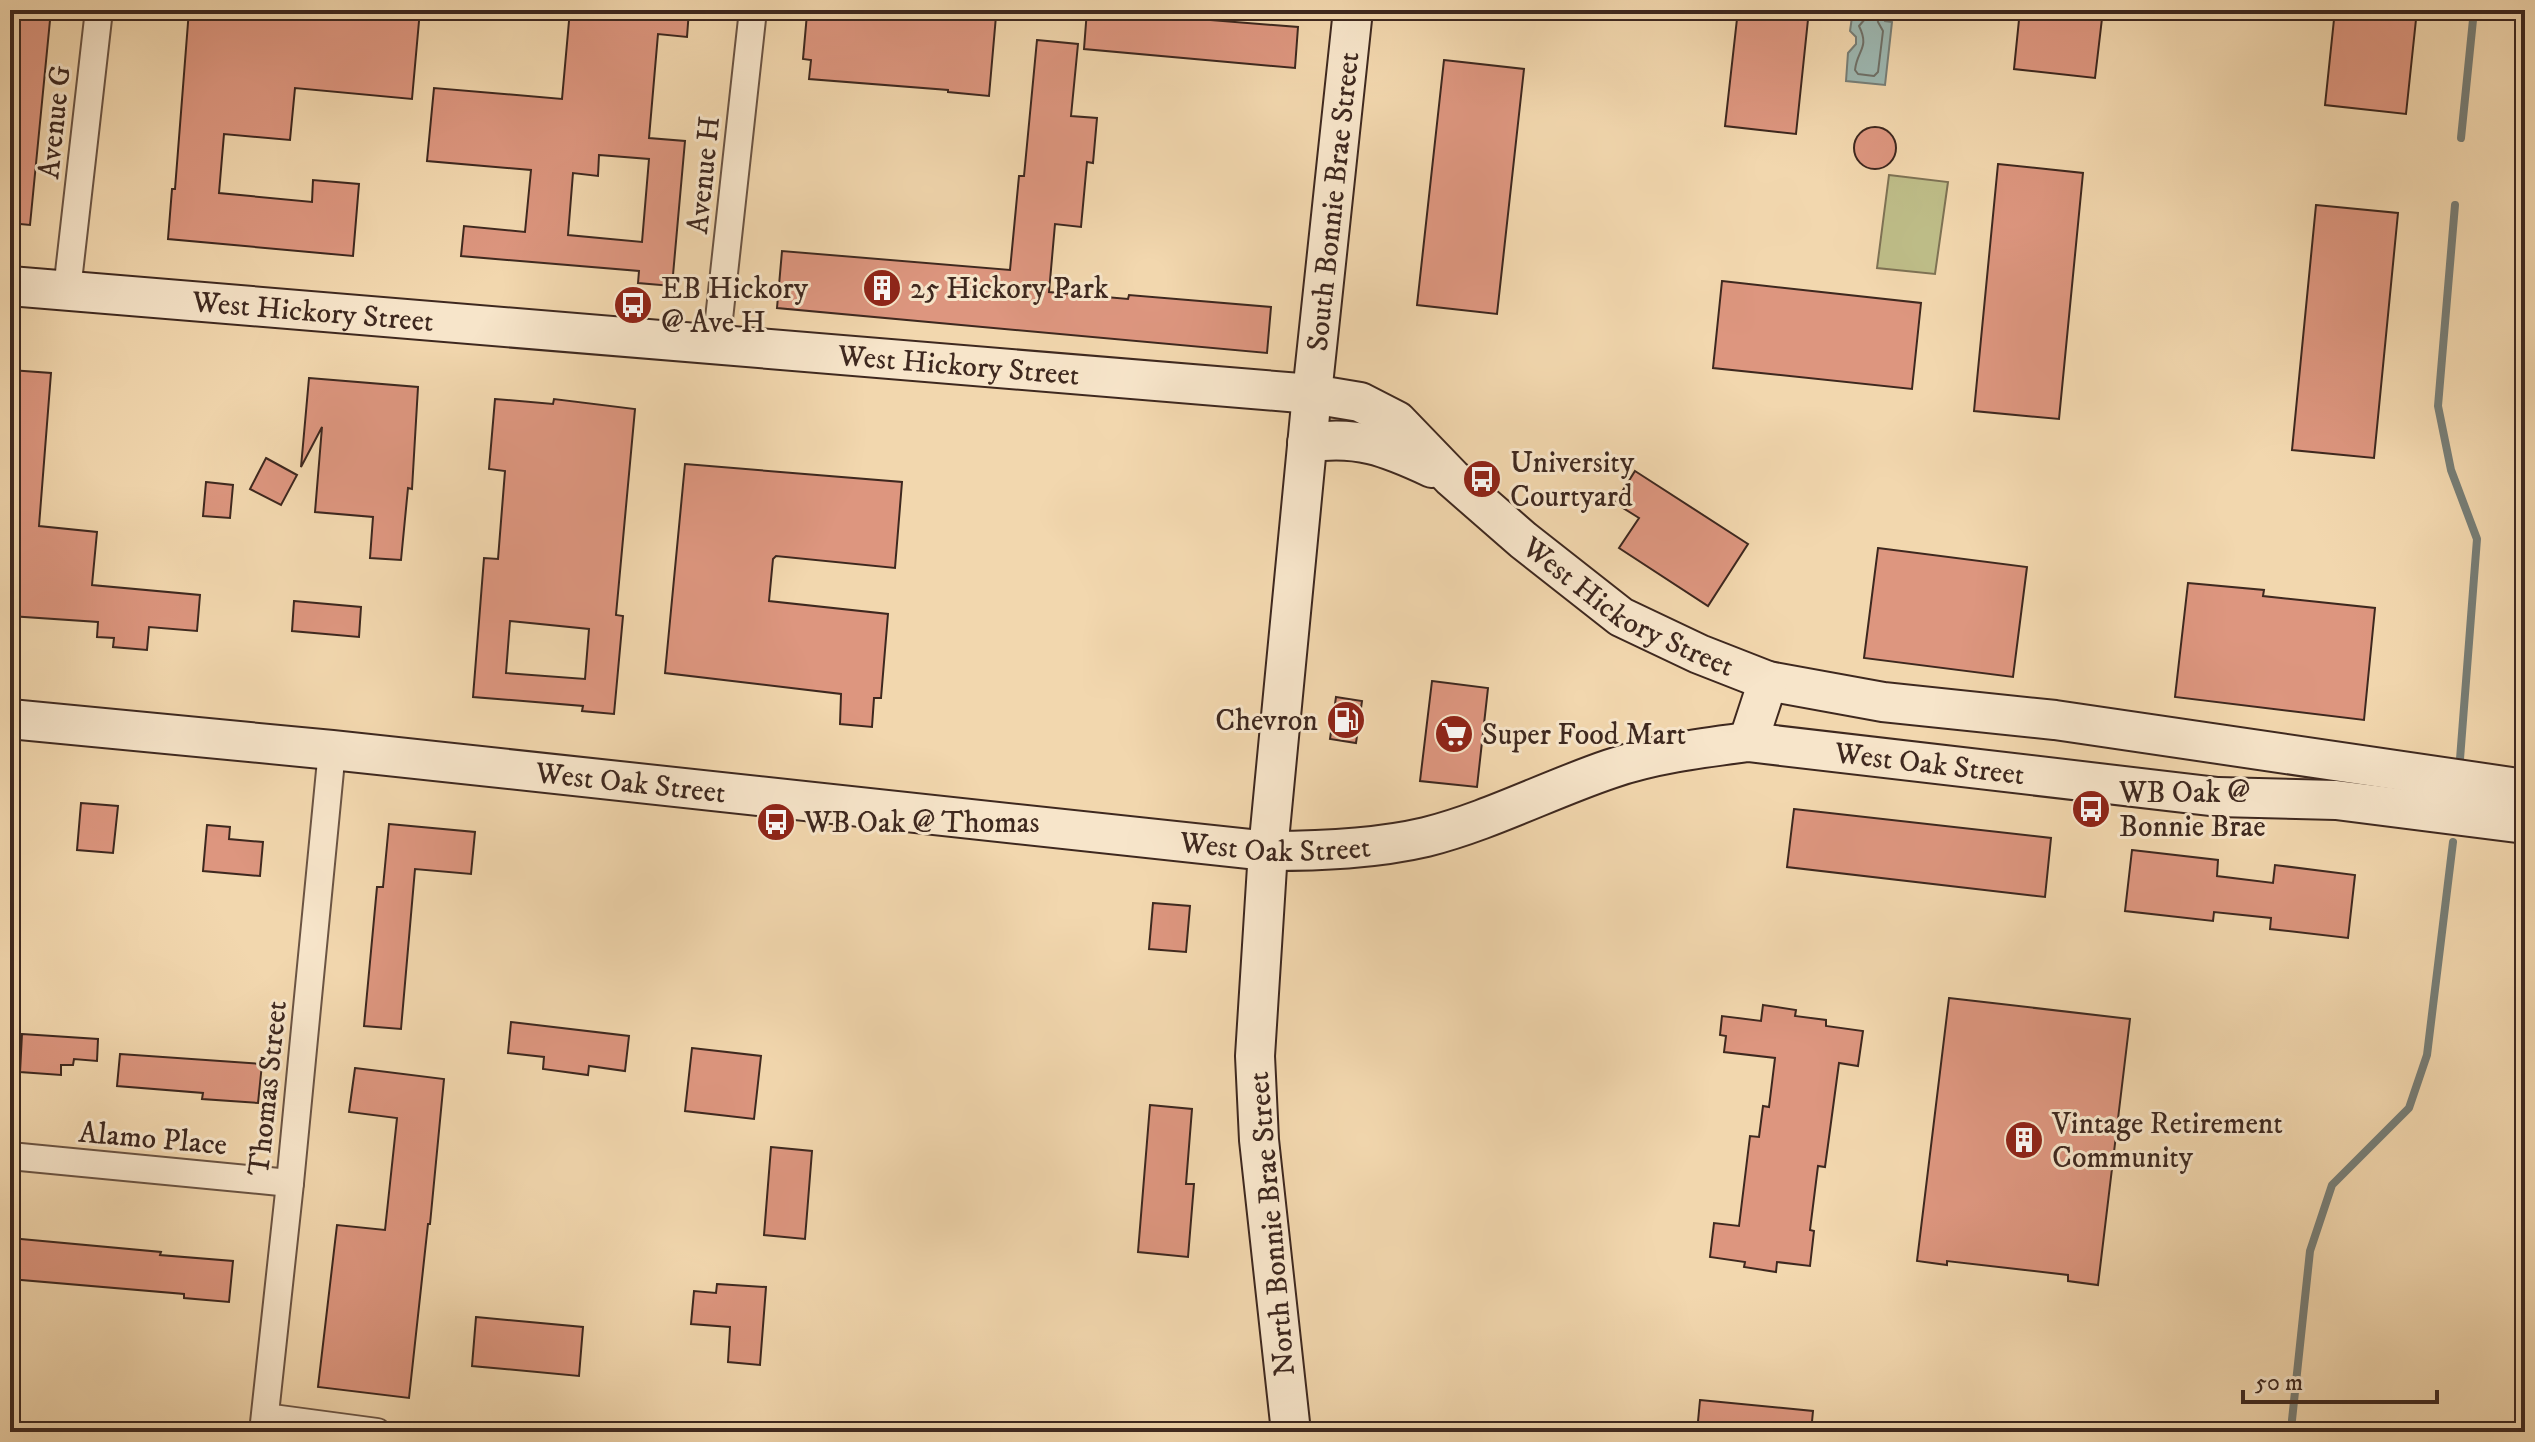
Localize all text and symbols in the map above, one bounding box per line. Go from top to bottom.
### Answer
street label: South Bonnie Brae Street [1300,50,1368,353]
street label: Avenue G [31,64,80,181]
street label: Avenue H [680,114,729,236]
building icon: 25 Hickory Park [861,267,903,309]
place label: EB Hickory @ Ave H [661,271,809,342]
place label: 25 Hickory Park [910,271,1109,308]
street label: West Hickory Street [190,284,435,341]
bus stop icon: EB Hickory @ Ave H [612,284,654,326]
street label: West Hickory Street [835,338,1081,395]
place label: University Courtyard [1510,445,1635,516]
bus stop icon: University Courtyard [1461,458,1503,500]
street label: West Hickory Street [1514,529,1739,686]
fuel station icon: Chevron [1325,699,1367,741]
place label: Chevron [1215,703,1318,740]
supermarket icon: Super Food Mart [1433,713,1475,755]
place label: Super Food Mart [1482,717,1686,754]
street label: West Oak Street [1832,735,2026,794]
street label: West Oak Street [533,755,727,812]
place label: WB Oak @ Bonnie Brae [2118,775,2266,846]
bus stop icon: WB Oak @ Bonnie Brae [2070,788,2112,830]
bus stop icon: WB Oak @ Thomas [755,801,797,843]
place label: WB Oak @ Thomas [803,805,1040,842]
street label: West Oak Street [1177,825,1372,871]
street label: Thomas Street [241,999,296,1177]
street label: North Bonnie Brae Street [1241,1070,1304,1378]
place label: Vintage Retirement Community [2051,1106,2283,1177]
street label: Alamo Place [77,1115,229,1164]
building icon: Vintage Retirement Community [2003,1119,2045,1161]
scale bar [2243,1354,2437,1404]
text: 50 m [2255,1368,2303,1398]

